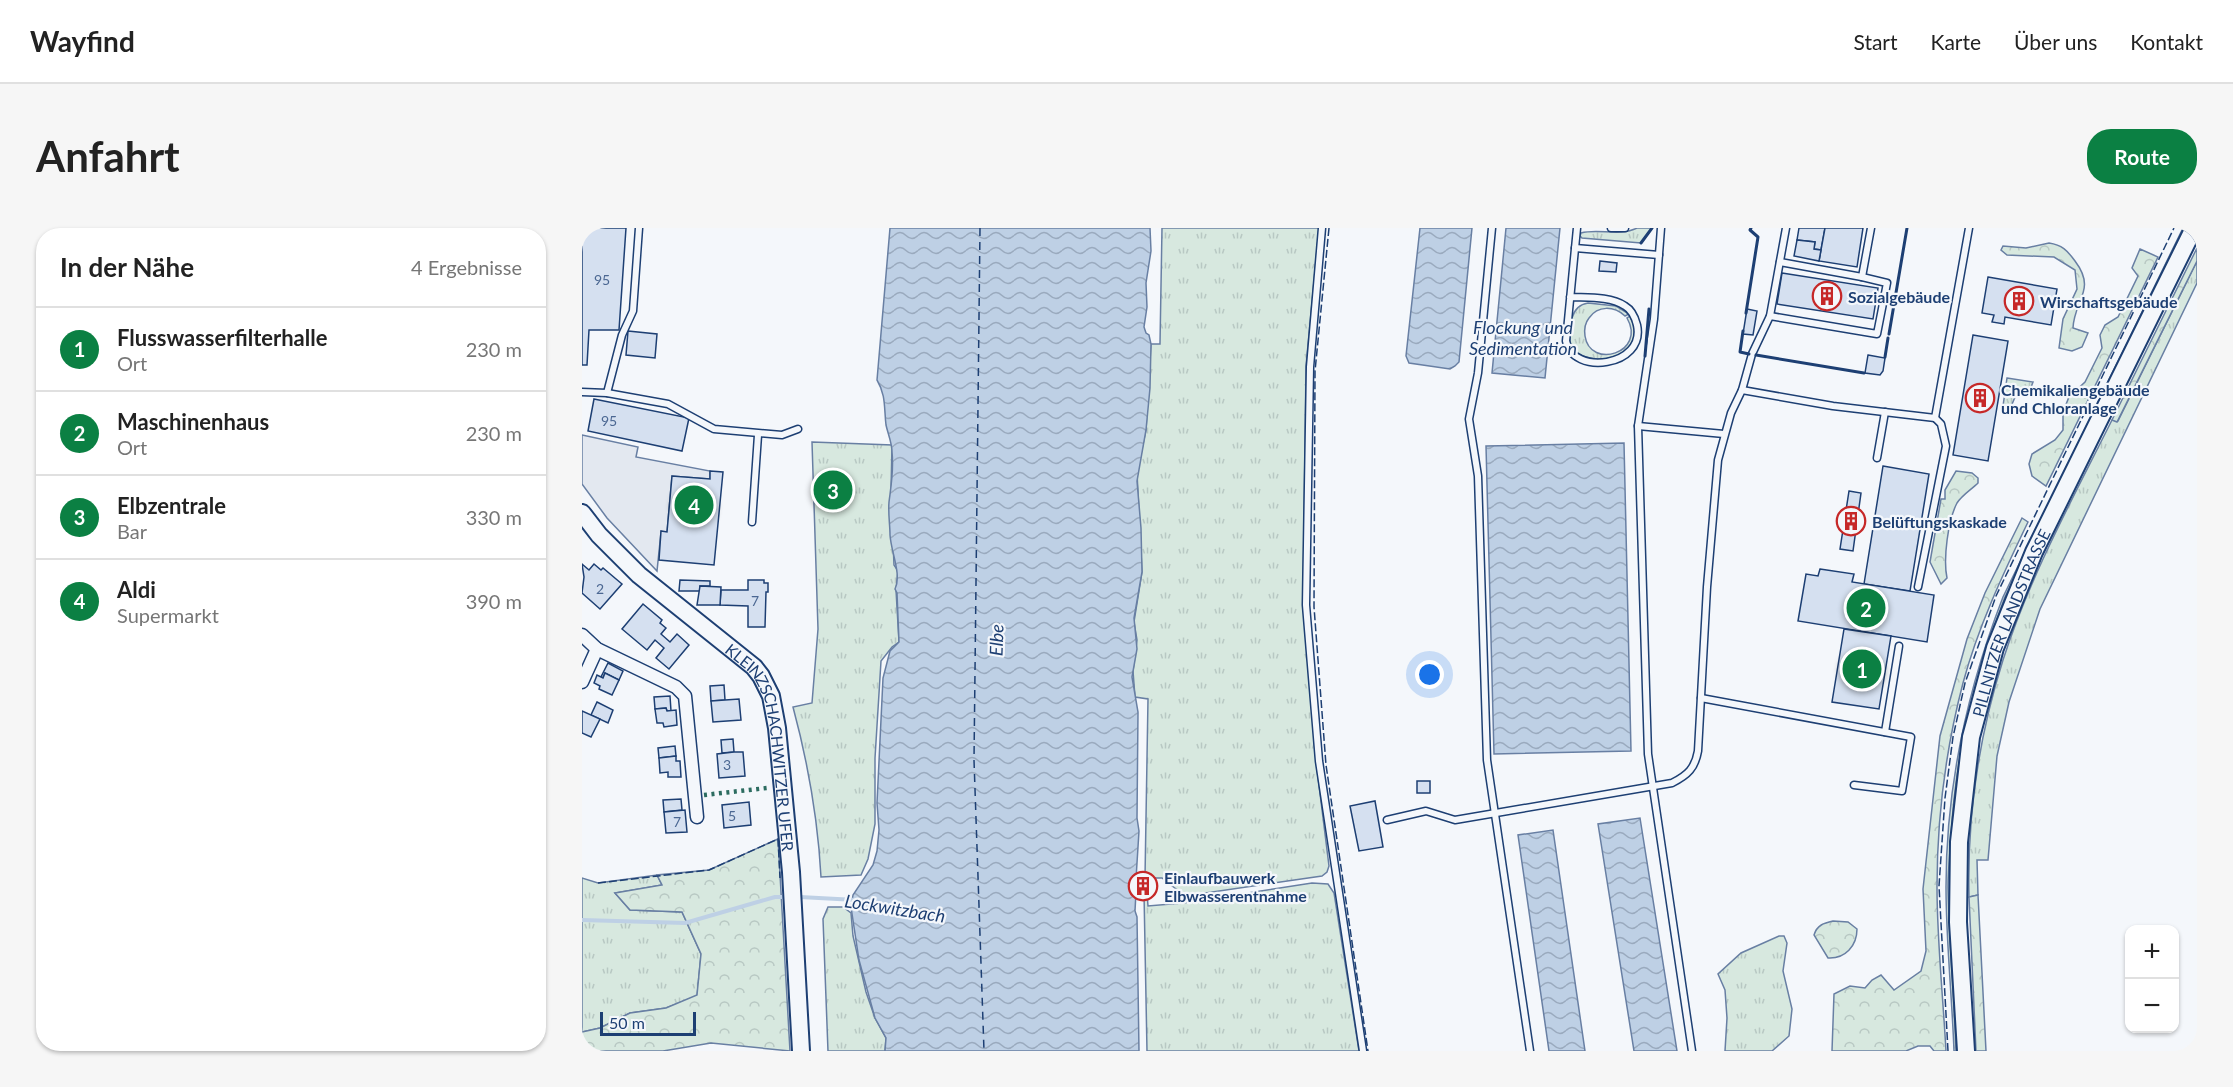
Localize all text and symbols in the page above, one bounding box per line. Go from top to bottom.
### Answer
text: Wayfind [30,24,135,58]
text: Start [1853,29,1898,54]
text: Karte [1931,29,1981,54]
text: Über uns [2014,29,2097,54]
text: Kontakt [2130,29,2203,54]
button: Route [2087,129,2197,184]
text: Anfahrt [36,131,180,181]
text: In der Nähe [60,251,194,283]
text: 4 Ergebnisse [411,255,522,279]
house number: 95 [594,271,610,288]
building icon: Sozialgebäude [1811,280,1843,312]
building icon: Wirschaftsgebäude [2003,285,2035,317]
place label: Sozialgebäude [1848,287,1950,306]
place label: Wirschaftsgebäude [2040,292,2178,311]
water label: Flockung und Sedimentation [1469,316,1577,359]
text: Flusswasserfilterhalle [117,324,327,351]
text: 1 [74,337,85,361]
text: 230 m [466,337,522,361]
text: Ort [117,351,147,375]
place label: Chemikaliengebäude und Chloranlage [2001,380,2150,417]
building icon: Chemikaliengebäude und Chloranlage [1964,382,1996,414]
text: Maschinenhaus [117,408,269,435]
house number: 95 [601,412,617,429]
text: 2 [74,421,85,445]
text: 230 m [466,421,522,445]
text: Ort [117,435,147,459]
pin: 3 [814,468,852,512]
pin: 4 [674,482,714,528]
text: Elbzentrale [117,492,226,519]
text: 3 [74,505,85,529]
text: 330 m [466,505,522,529]
building icon: Belüftungskaskade [1835,505,1867,537]
place label: Belüftungskaskade [1872,512,2007,531]
text: Bar [117,519,147,543]
street label: PILLNITZER LANDSTRASSE [1967,526,2053,719]
text: Aldi [117,576,156,603]
house number: 2 [596,580,604,597]
pin: 2 [1846,586,1886,631]
text: 4 [74,589,85,613]
text: 390 m [466,589,522,613]
house number: 7 [751,592,759,609]
text: Supermarkt [117,603,219,627]
water label: Elbe [984,624,1008,656]
street label: KLEINZSCHACHWITZER UFER [722,639,798,852]
pin: 1 [1842,646,1882,692]
your location [1415,660,1444,689]
house number: 3 [723,756,731,773]
house number: 5 [728,807,736,824]
house number: 7 [673,813,681,830]
place label: Einlaufbauwerk Elbwasserentnahme [1164,868,1307,905]
building icon: Einlaufbauwerk Elbwasserentnahme [1127,870,1159,902]
water label: Lockwitzbach [843,889,947,927]
map controls [2125,925,2179,1033]
button: + [2125,925,2179,979]
button: − [2125,979,2179,1033]
scale bar [600,1009,696,1036]
text: 50 m [609,1013,645,1032]

